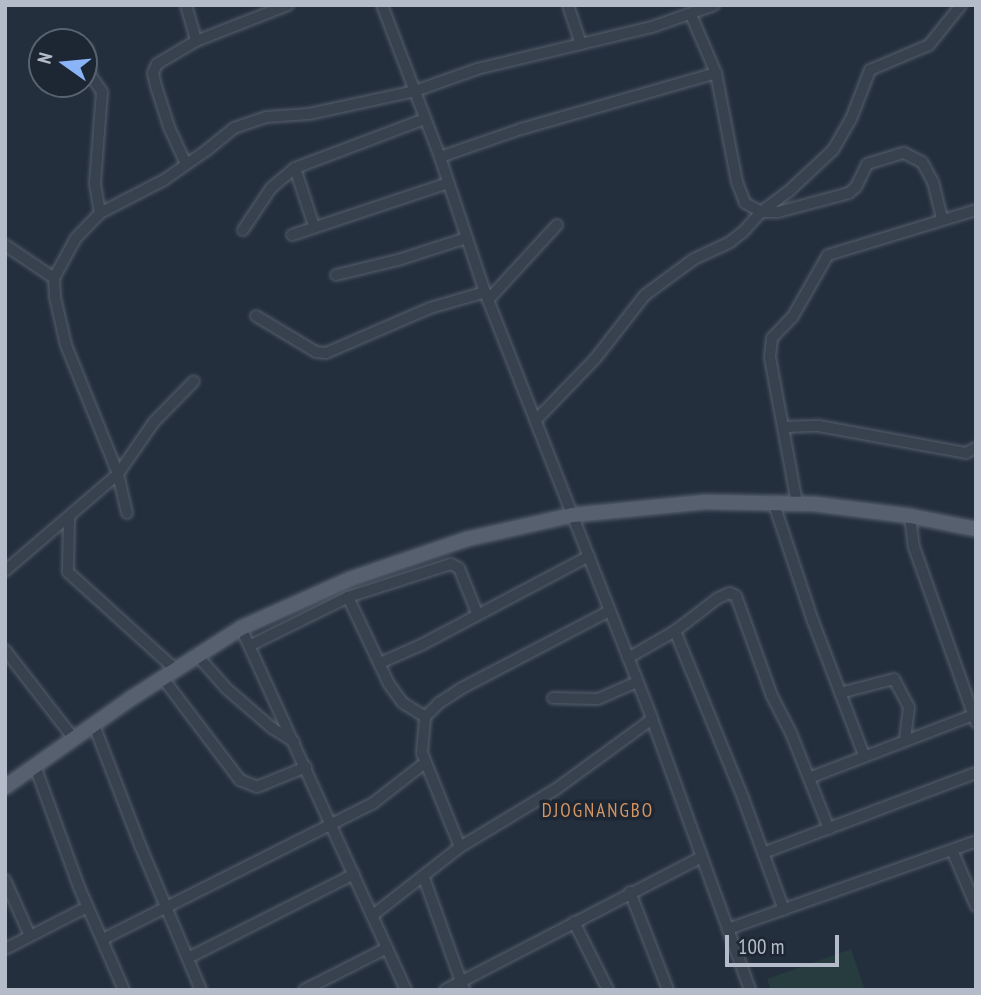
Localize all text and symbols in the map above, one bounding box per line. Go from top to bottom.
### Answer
north arrow [28,28,98,98]
text: N [32,50,58,66]
district label: DJOGNANGBO [543,800,653,822]
scale bar [729,922,843,966]
text: 100 m [738,933,784,960]

